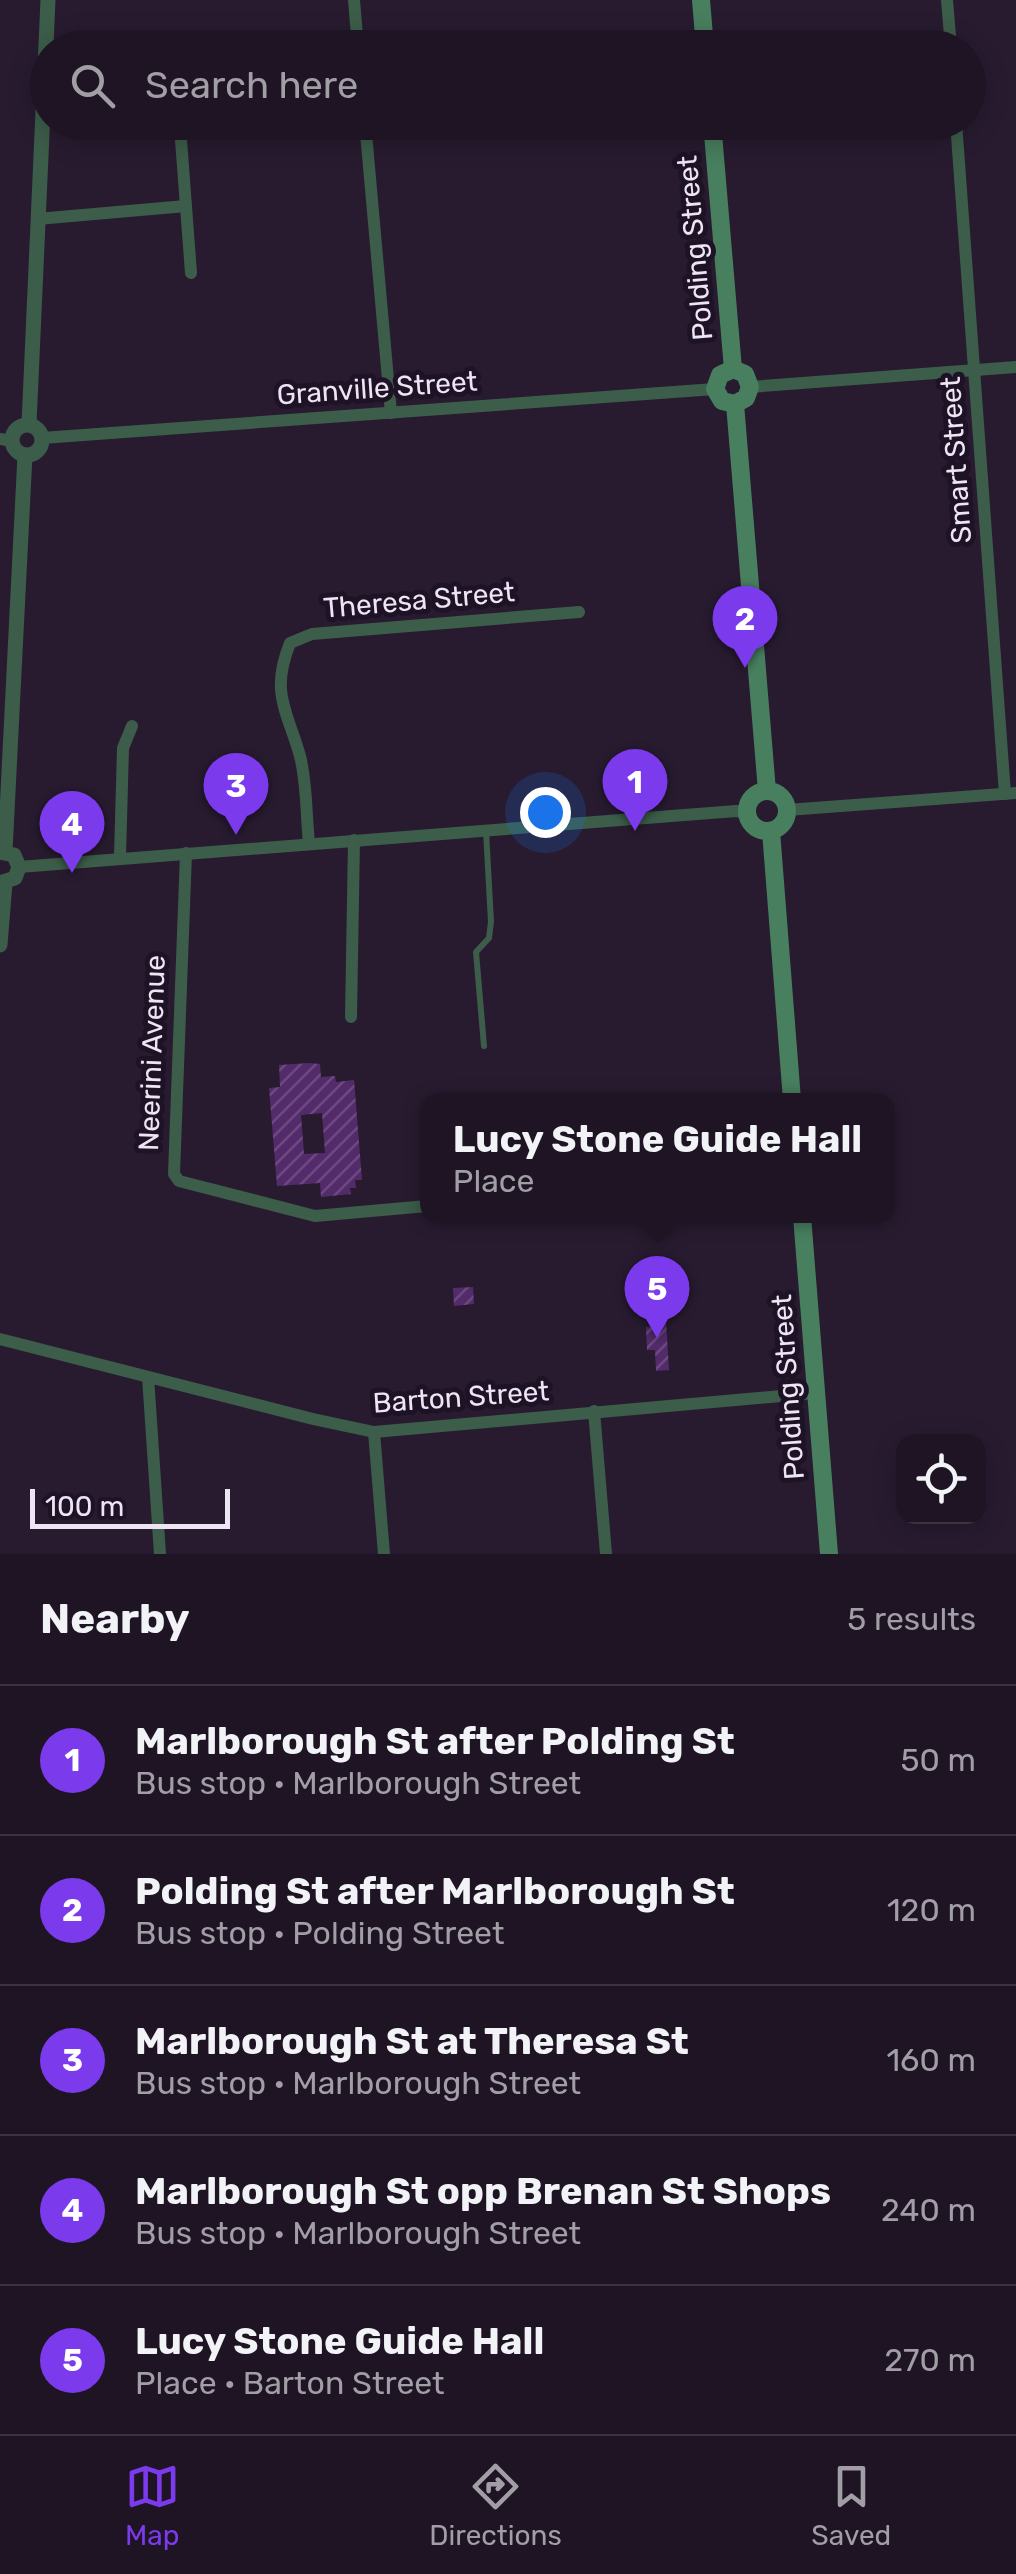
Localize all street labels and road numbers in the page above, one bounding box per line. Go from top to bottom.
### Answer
street label: Polding Street [670,154,720,342]
street label: Granville Street [276,365,478,411]
street label: Smart Street [934,375,978,545]
street label: Theresa Street [322,575,516,625]
street label: Neerini Avenue [132,954,172,1152]
street label: Polding Street [765,1293,811,1481]
street label: Barton Street [372,1374,550,1420]

